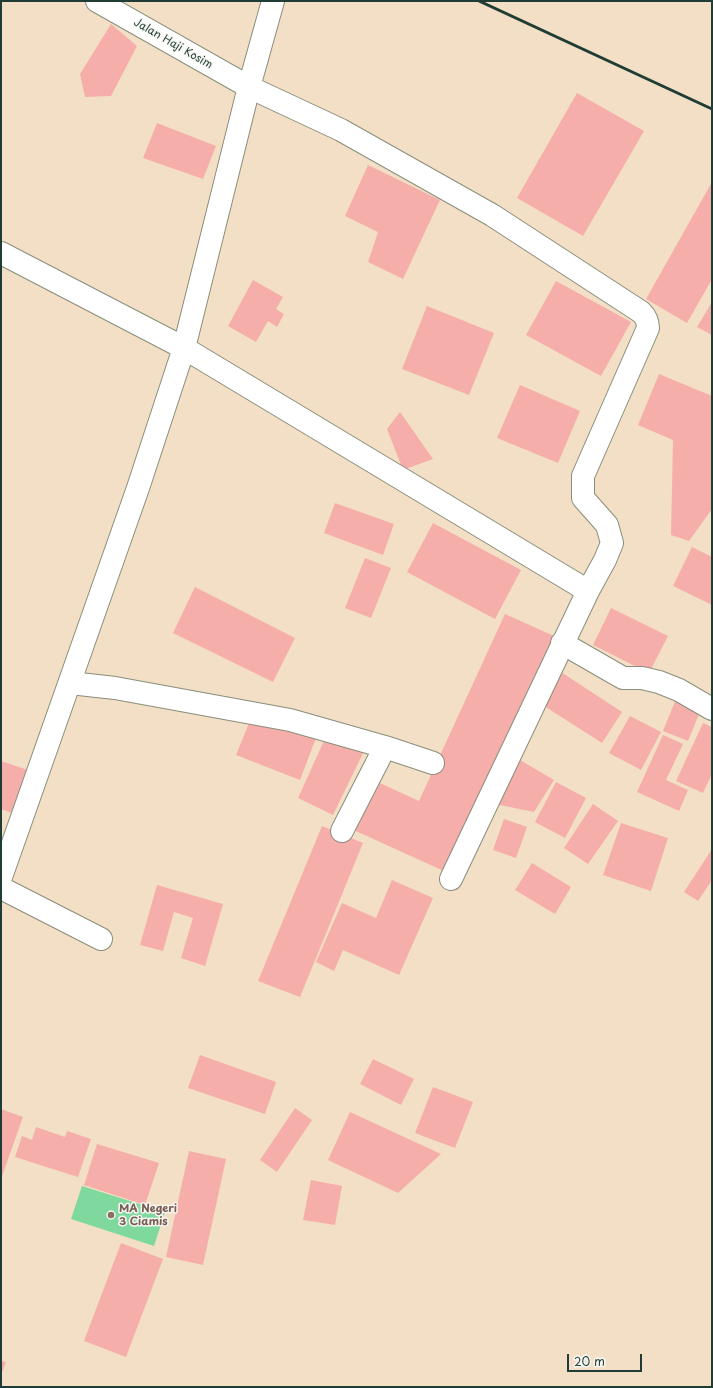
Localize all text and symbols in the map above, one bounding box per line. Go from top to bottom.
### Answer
street label: Jalan Haji Kosim [131,16,215,72]
place label: MA Negeri 3 Ciamis [119,1202,177,1228]
marker: MA Negeri 3 Ciamis [106,1210,116,1220]
scale bar [569,1346,644,1372]
text: 20 m [574,1352,605,1370]

